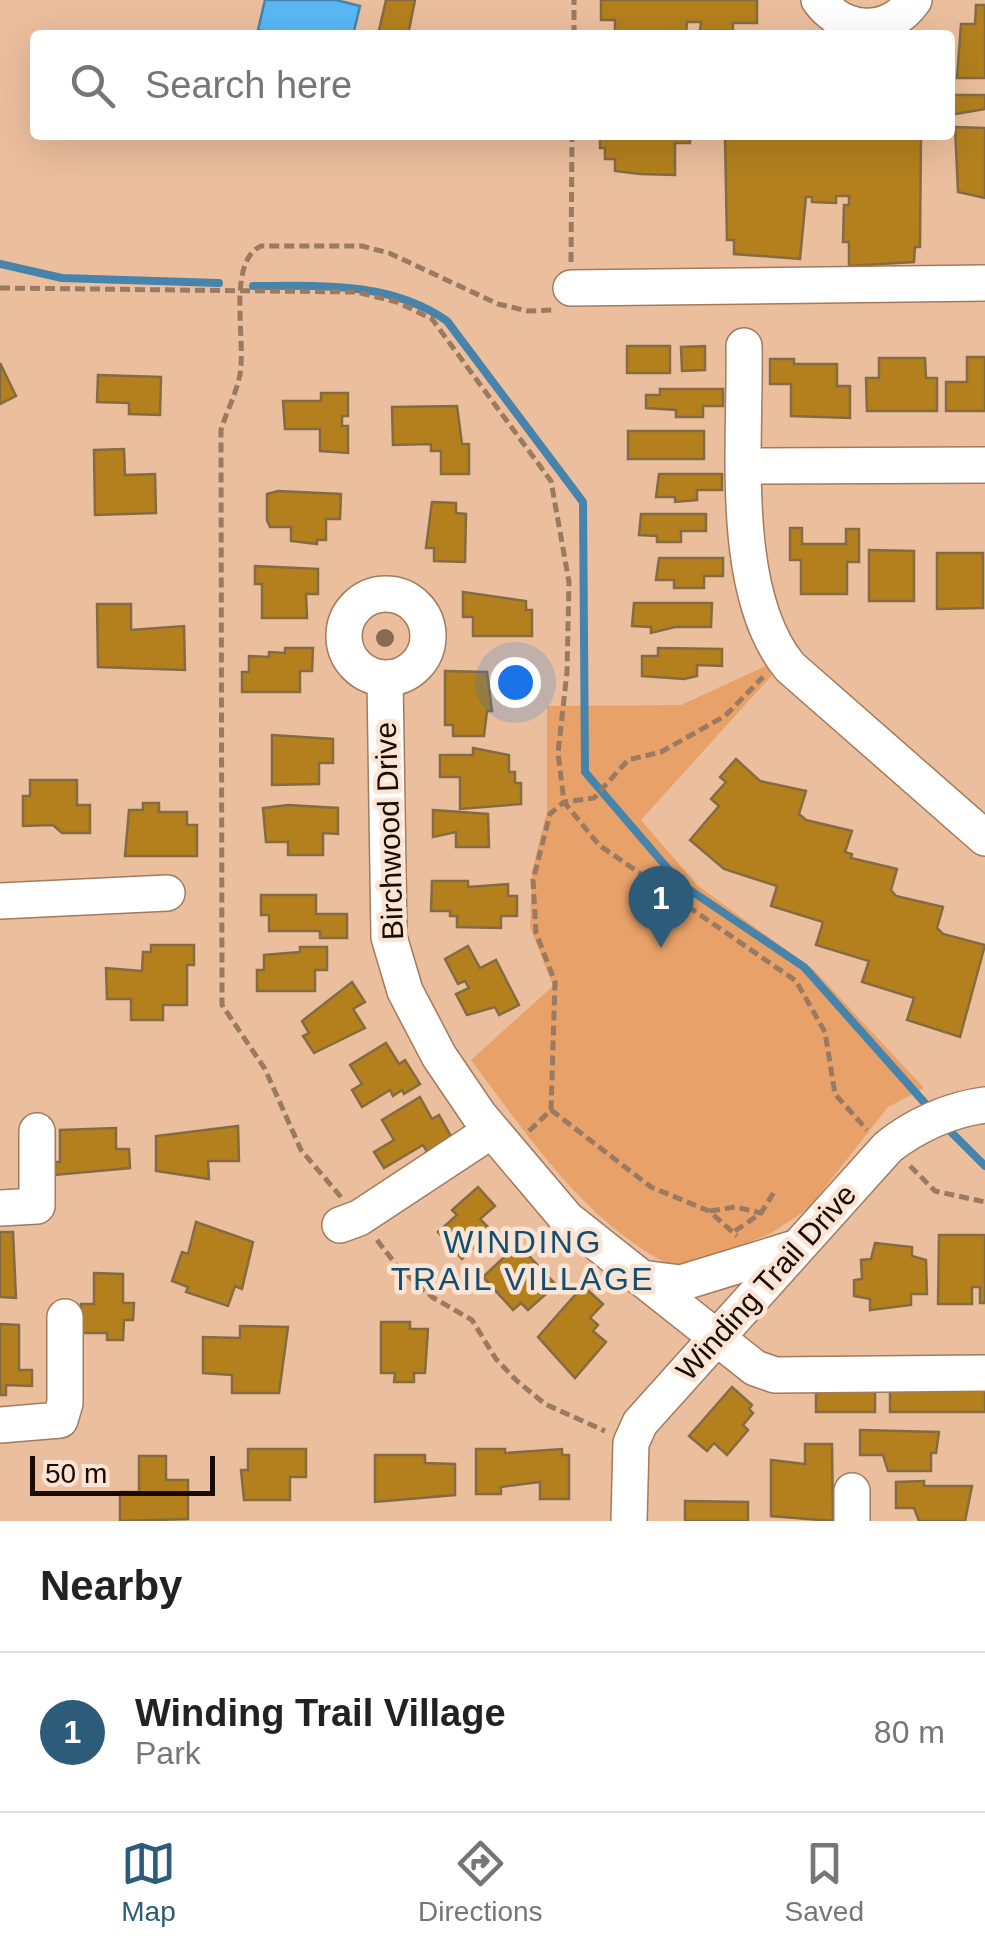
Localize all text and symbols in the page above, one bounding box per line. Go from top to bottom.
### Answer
search box [30,30,955,140]
icon: search [65,58,120,113]
text: Search here [145,64,352,106]
your location [490,657,541,708]
street label: Birchwood Drive [369,721,409,941]
pin: 1 [628,866,694,948]
street label: Winding Trail Drive [670,1177,862,1387]
district label: WINDING TRAIL VILLAGE [391,1224,655,1297]
scale bar [30,1451,215,1496]
text: 50 m [45,1458,107,1489]
text: Nearby [40,1562,182,1609]
text: Winding Trail Village [135,1692,506,1734]
text: 1 [64,1714,81,1750]
text: 80 m [874,1714,945,1750]
text: Park [135,1735,201,1771]
tab: Map [121,1836,176,1928]
tab: Directions [418,1836,543,1928]
tab: Saved [785,1836,864,1928]

